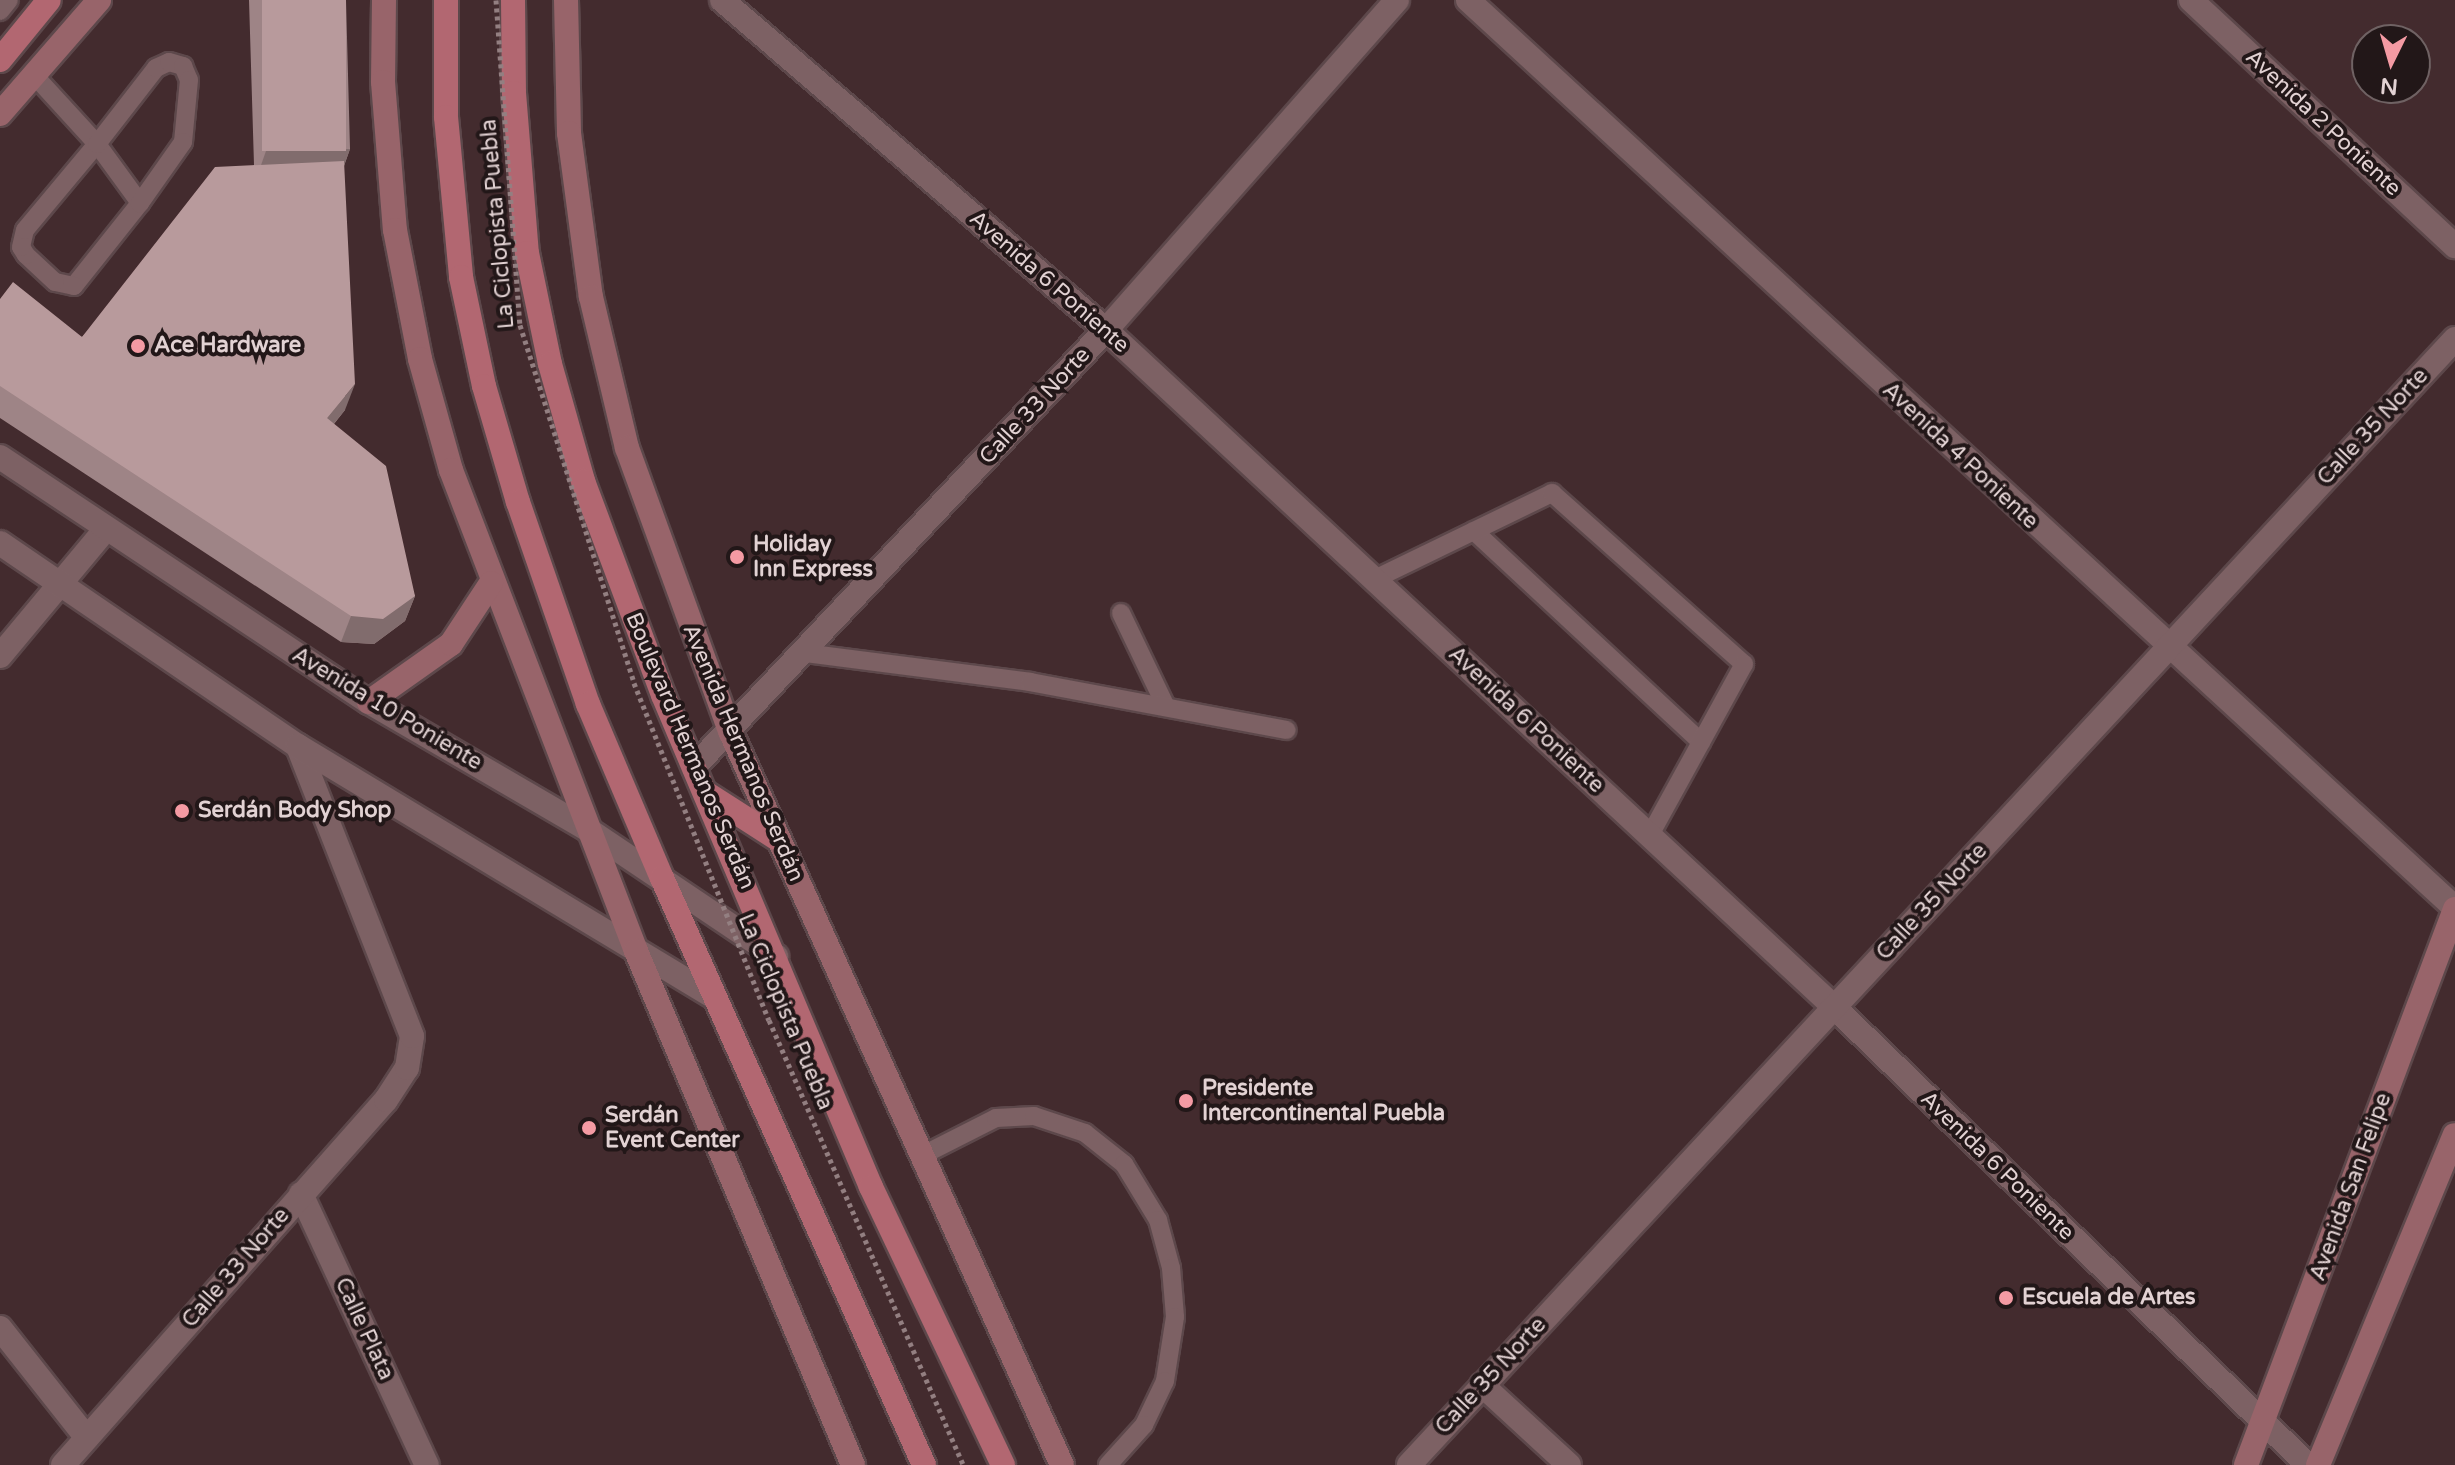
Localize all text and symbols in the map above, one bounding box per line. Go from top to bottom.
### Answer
north arrow [2351,24,2431,104]
street label: Avenida 2 Poniente [2240,44,2406,202]
text: N [2379,72,2399,100]
street label: La Ciclopista Puebla [476,118,520,330]
street label: Avenida 6 Poniente [964,205,1134,359]
place label: Ace Hardware [154,333,301,359]
marker: Ace Hardware [129,337,147,355]
street label: Calle 33 Norte [974,342,1096,470]
street label: Calle 35 Norte [2312,363,2434,491]
street label: Avenida 4 Poniente [1877,377,2043,535]
place label: Holiday Inn Express [753,531,873,582]
marker: Holiday Inn Express [728,548,746,566]
street label: Boulevard Hermanos Serdán [620,609,760,893]
street label: Avenida Hermanos Serdán [677,620,809,886]
street label: Avenida 6 Poniente [1443,641,1609,799]
street label: Avenida 10 Poniente [287,642,487,776]
place label: Serdán Body Shop [198,798,391,824]
marker: Serdán Body Shop [173,802,191,820]
street label: Calle 35 Norte [1871,838,1993,966]
street label: La Ciclopista Puebla [732,910,838,1114]
place label: Presidente Intercontinental Puebla [1202,1075,1445,1126]
street label: Avenida 6 Poniente [1915,1086,2079,1246]
street label: Avenida San Felipe [2305,1090,2397,1284]
marker: Presidente Intercontinental Puebla [1177,1092,1195,1110]
place label: Serdán Event Center [605,1102,740,1154]
marker: Serdán Event Center [580,1119,598,1137]
street label: Calle 33 Norte [177,1203,295,1333]
street label: Calle Plata [329,1274,399,1384]
place label: Escuela de Artes [2022,1285,2196,1311]
marker: Escuela de Artes [1997,1289,2015,1307]
street label: Calle 35 Norte [1430,1312,1552,1440]

